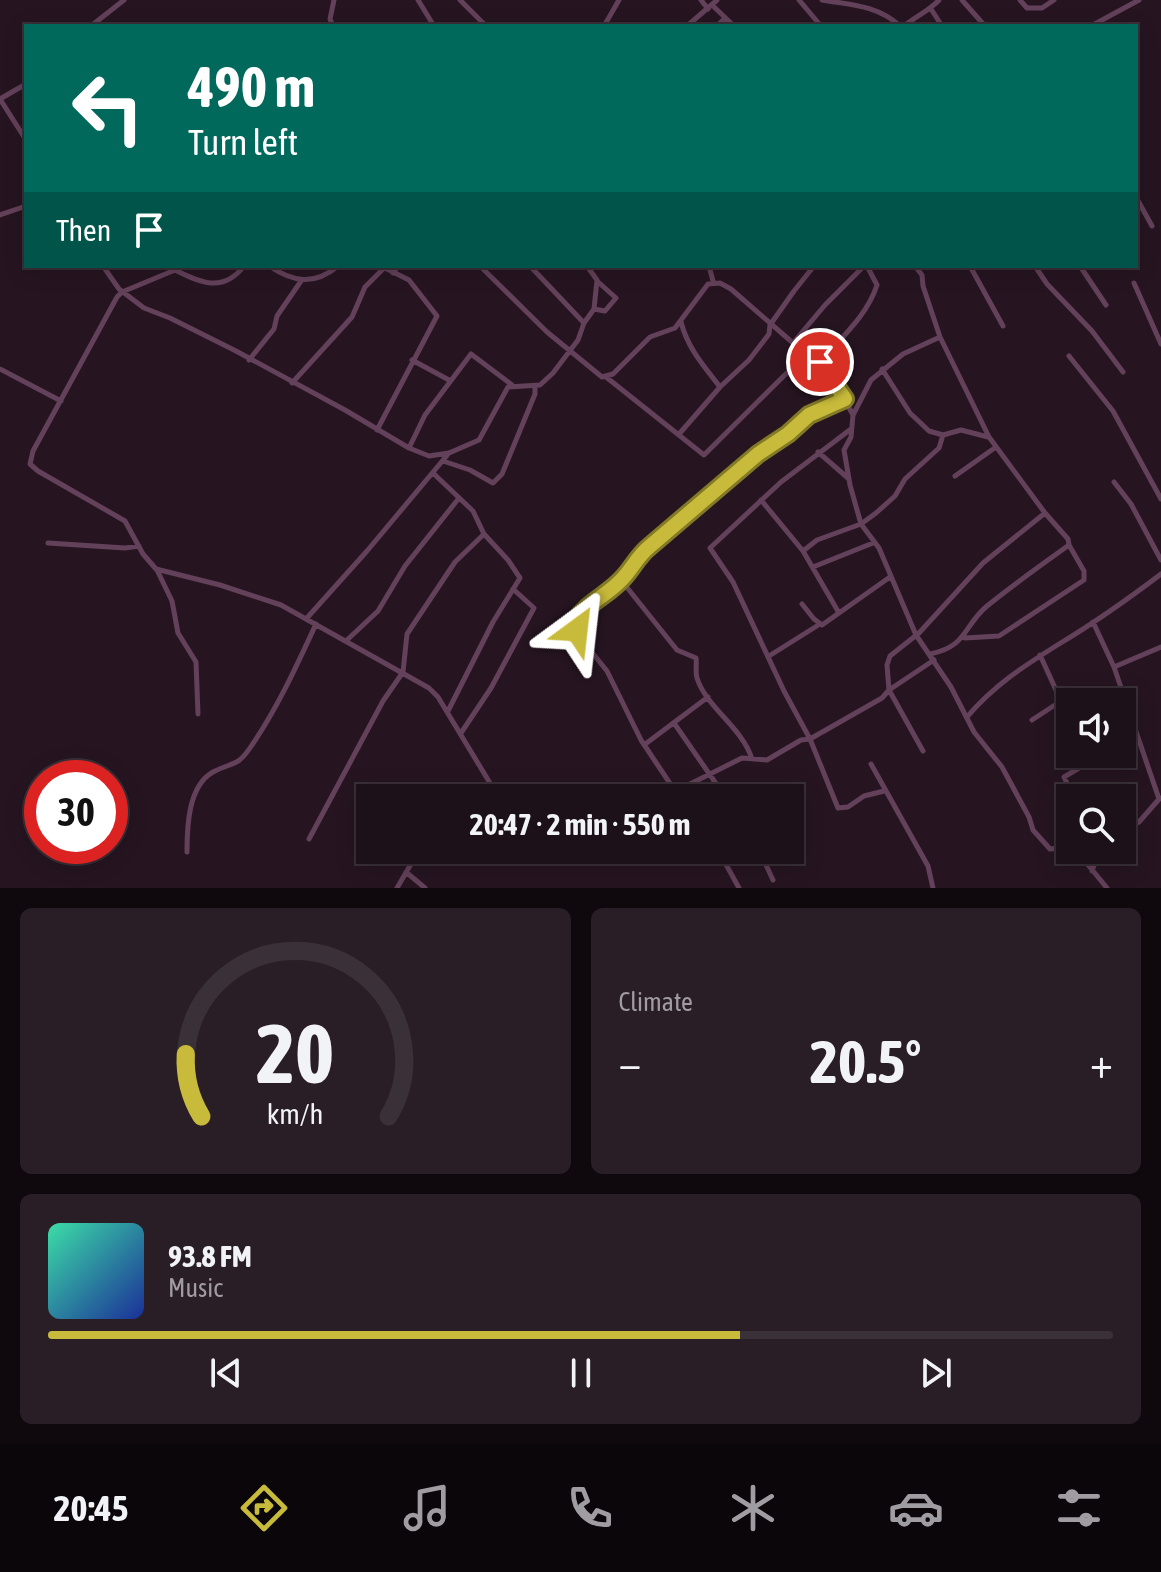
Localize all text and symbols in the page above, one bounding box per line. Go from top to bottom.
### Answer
text: 490 m [188,55,315,119]
icon: left [56,56,160,160]
text: Turn left [188,121,298,163]
icon: arrive [127,208,171,252]
text: Then [56,213,111,247]
pin [786,328,854,396]
icon: arrive [798,340,842,384]
position arrow [535,588,619,672]
map controls [1056,688,1136,864]
button: sound [1056,688,1136,768]
speed limit sign: 30 [24,760,128,864]
button: search [1056,784,1136,864]
text: 20:47 · 2 min · 550 m [470,807,690,841]
text: Climate [619,987,693,1017]
text: 20 [256,1005,334,1101]
text: 20.5° [810,1027,922,1096]
text: − [619,1037,641,1087]
text: + [1090,1037,1113,1087]
text: km/h [267,1097,324,1130]
text: 93.8 FM [168,1239,252,1273]
text: Music [168,1273,223,1303]
icon: previous [204,1351,248,1395]
icon: pause [559,1351,603,1395]
icon: next [914,1351,958,1395]
icon: directions [236,1480,292,1536]
icon: music [399,1480,455,1536]
icon: phone [562,1480,618,1536]
icon: climate [725,1480,781,1536]
icon: car [888,1480,944,1536]
icon: filters [1051,1480,1107,1536]
text: 20:45 [54,1487,128,1529]

